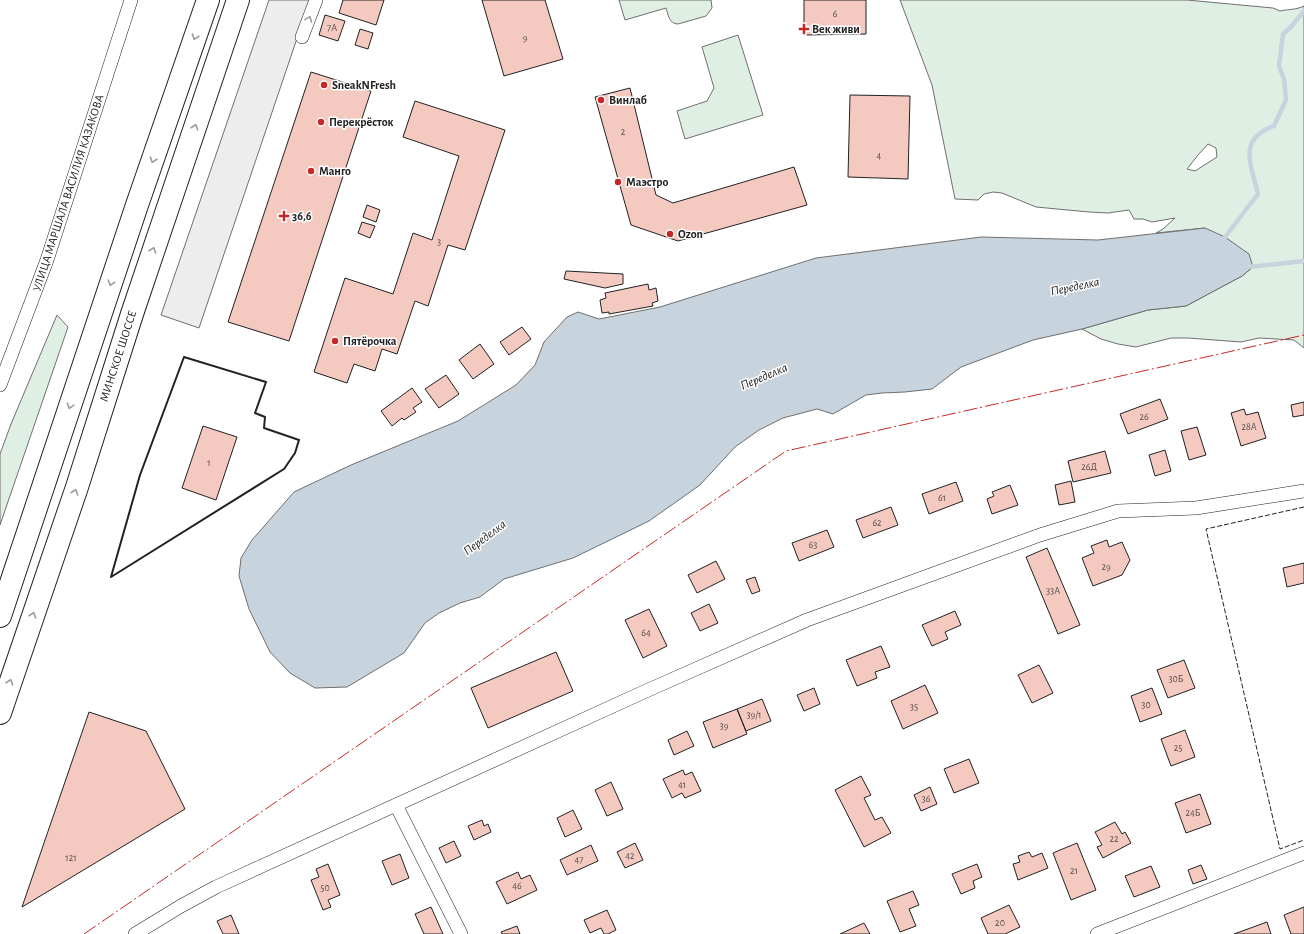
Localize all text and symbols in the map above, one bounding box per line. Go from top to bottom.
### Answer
house number: 6 [833,9,838,19]
one-way arrow [304,15,313,22]
house number: 7А [327,23,337,33]
place label: Век живи [812,23,860,35]
marker: Век живи [799,24,809,34]
one-way arrow [191,33,200,40]
house number: 9 [523,33,528,43]
place label: SneakNFresh [332,79,396,91]
marker: SneakNFresh [319,80,329,90]
street label: УЛИЦА МАРШАЛА ВАСИЛИЯ КАЗАКОВА [30,93,106,293]
place label: Винлаб [609,94,647,106]
marker: Винлаб [596,95,606,105]
place label: Перекрёсток [329,116,394,128]
marker: Перекрёсток [316,117,326,127]
one-way arrow [191,124,199,131]
house number: 2 [621,127,626,137]
house number: 4 [877,151,882,161]
one-way arrow [149,156,157,163]
place label: Манго [319,165,351,177]
marker: Манго [306,166,316,176]
place label: Маэстро [626,176,668,188]
marker: Маэстро [613,177,623,187]
place label: 36,6 [292,210,312,222]
marker: 36,6 [279,211,289,221]
place label: Ozon [678,228,703,240]
marker: Ozon [665,229,675,239]
house number: 3 [437,237,441,247]
one-way arrow [149,247,157,254]
water label: Переделка [1049,275,1101,299]
one-way arrow [107,279,116,286]
street label: МИНСКОЕ ШОССЕ [98,309,138,403]
place label: Пятёрочка [343,335,397,347]
marker: Пятёрочка [330,336,340,346]
water label: Переделка [739,361,790,393]
one-way arrow [66,403,75,410]
house number: 26 [1139,412,1149,422]
house number: 28А [1241,422,1257,432]
house number: 1 [207,458,211,468]
house number: 26Д [1081,462,1097,472]
one-way arrow [70,489,79,496]
house number: 61 [938,493,946,503]
water label: Переделка [461,518,509,558]
house number: 62 [872,518,882,528]
house number: 63 [809,540,817,550]
house number: 29 [1101,562,1111,572]
house number: 33А [1046,586,1060,596]
one-way arrow [28,612,37,619]
house number: 64 [641,628,651,638]
house number: 30Б [1168,674,1184,684]
one-way arrow [5,679,14,686]
house number: 30 [1141,700,1151,710]
house number: 35 [910,702,918,712]
house number: 39/1 [746,710,762,720]
house number: 39 [720,721,729,731]
house number: 25 [1174,743,1182,753]
house number: 41 [678,780,686,790]
house number: 36 [922,794,931,804]
house number: 24Б [1185,808,1201,818]
house number: 22 [1109,834,1119,844]
house number: 42 [625,851,635,861]
house number: 121 [65,853,77,863]
house number: 47 [575,855,583,865]
house number: 21 [1070,866,1078,876]
house number: 46 [512,881,522,891]
house number: 50 [320,883,330,893]
house number: 20 [995,918,1005,928]

